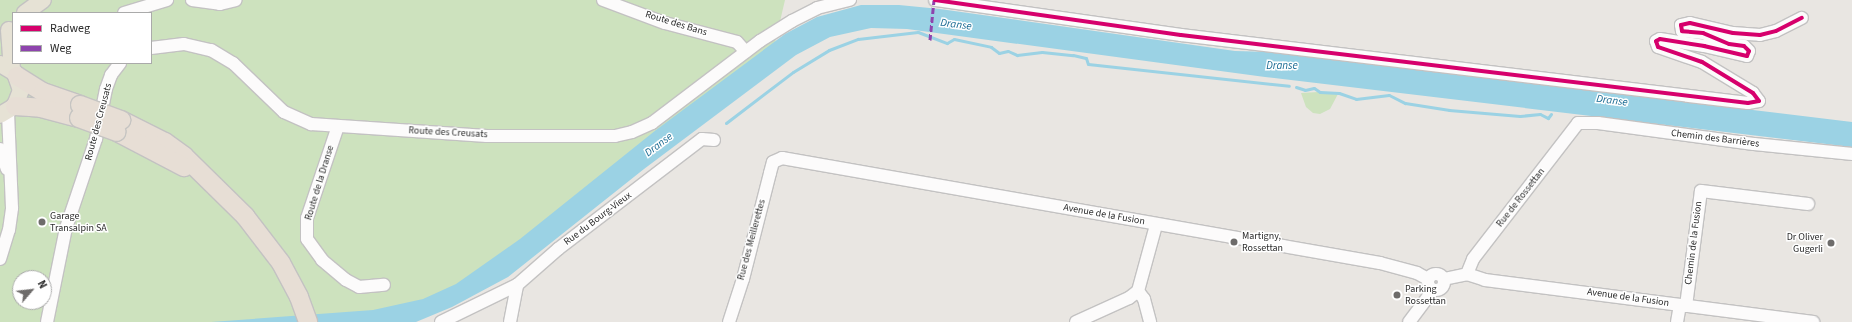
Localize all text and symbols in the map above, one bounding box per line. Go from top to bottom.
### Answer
street label: Route des Bans [644,9,708,39]
legend [12,12,152,64]
water label: Dranse [940,17,972,33]
text: Radweg [50,20,90,37]
text: Weg [50,40,71,57]
water label: Dranse [1266,59,1298,73]
street label: Route des Creusats [83,82,115,162]
water label: Dranse [1596,93,1628,109]
street label: Route des Creusats [408,125,488,141]
street label: Chemin des Barrières [1670,128,1760,150]
water label: Dranse [642,130,676,160]
street label: Route de la Dranse [303,144,337,222]
street label: Rue de Rossettan [1494,166,1548,230]
street label: Rue du Bourg-Vieux [562,190,634,248]
street label: Rue des Meillerettes [735,198,769,282]
street label: Chemin de la Fusion [1683,200,1705,286]
street label: Avenue de la Fusion [1062,202,1146,228]
place label: Garage Transalpin SA [50,210,107,234]
marker: Garage Transalpin SA [37,217,47,227]
place label: Martigny, Rossettan [1242,230,1283,254]
place label: Dr Oliver Gugerli [1787,231,1823,254]
marker: Martigny, Rossettan [1229,237,1239,247]
marker: Dr Oliver Gugerli [1826,238,1836,248]
north arrow [12,270,52,310]
text: N [34,278,50,291]
place label: Parking Rossettan [1405,283,1446,306]
street label: Avenue de la Fusion [1586,286,1670,310]
marker: Parking Rossettan [1392,290,1402,300]

